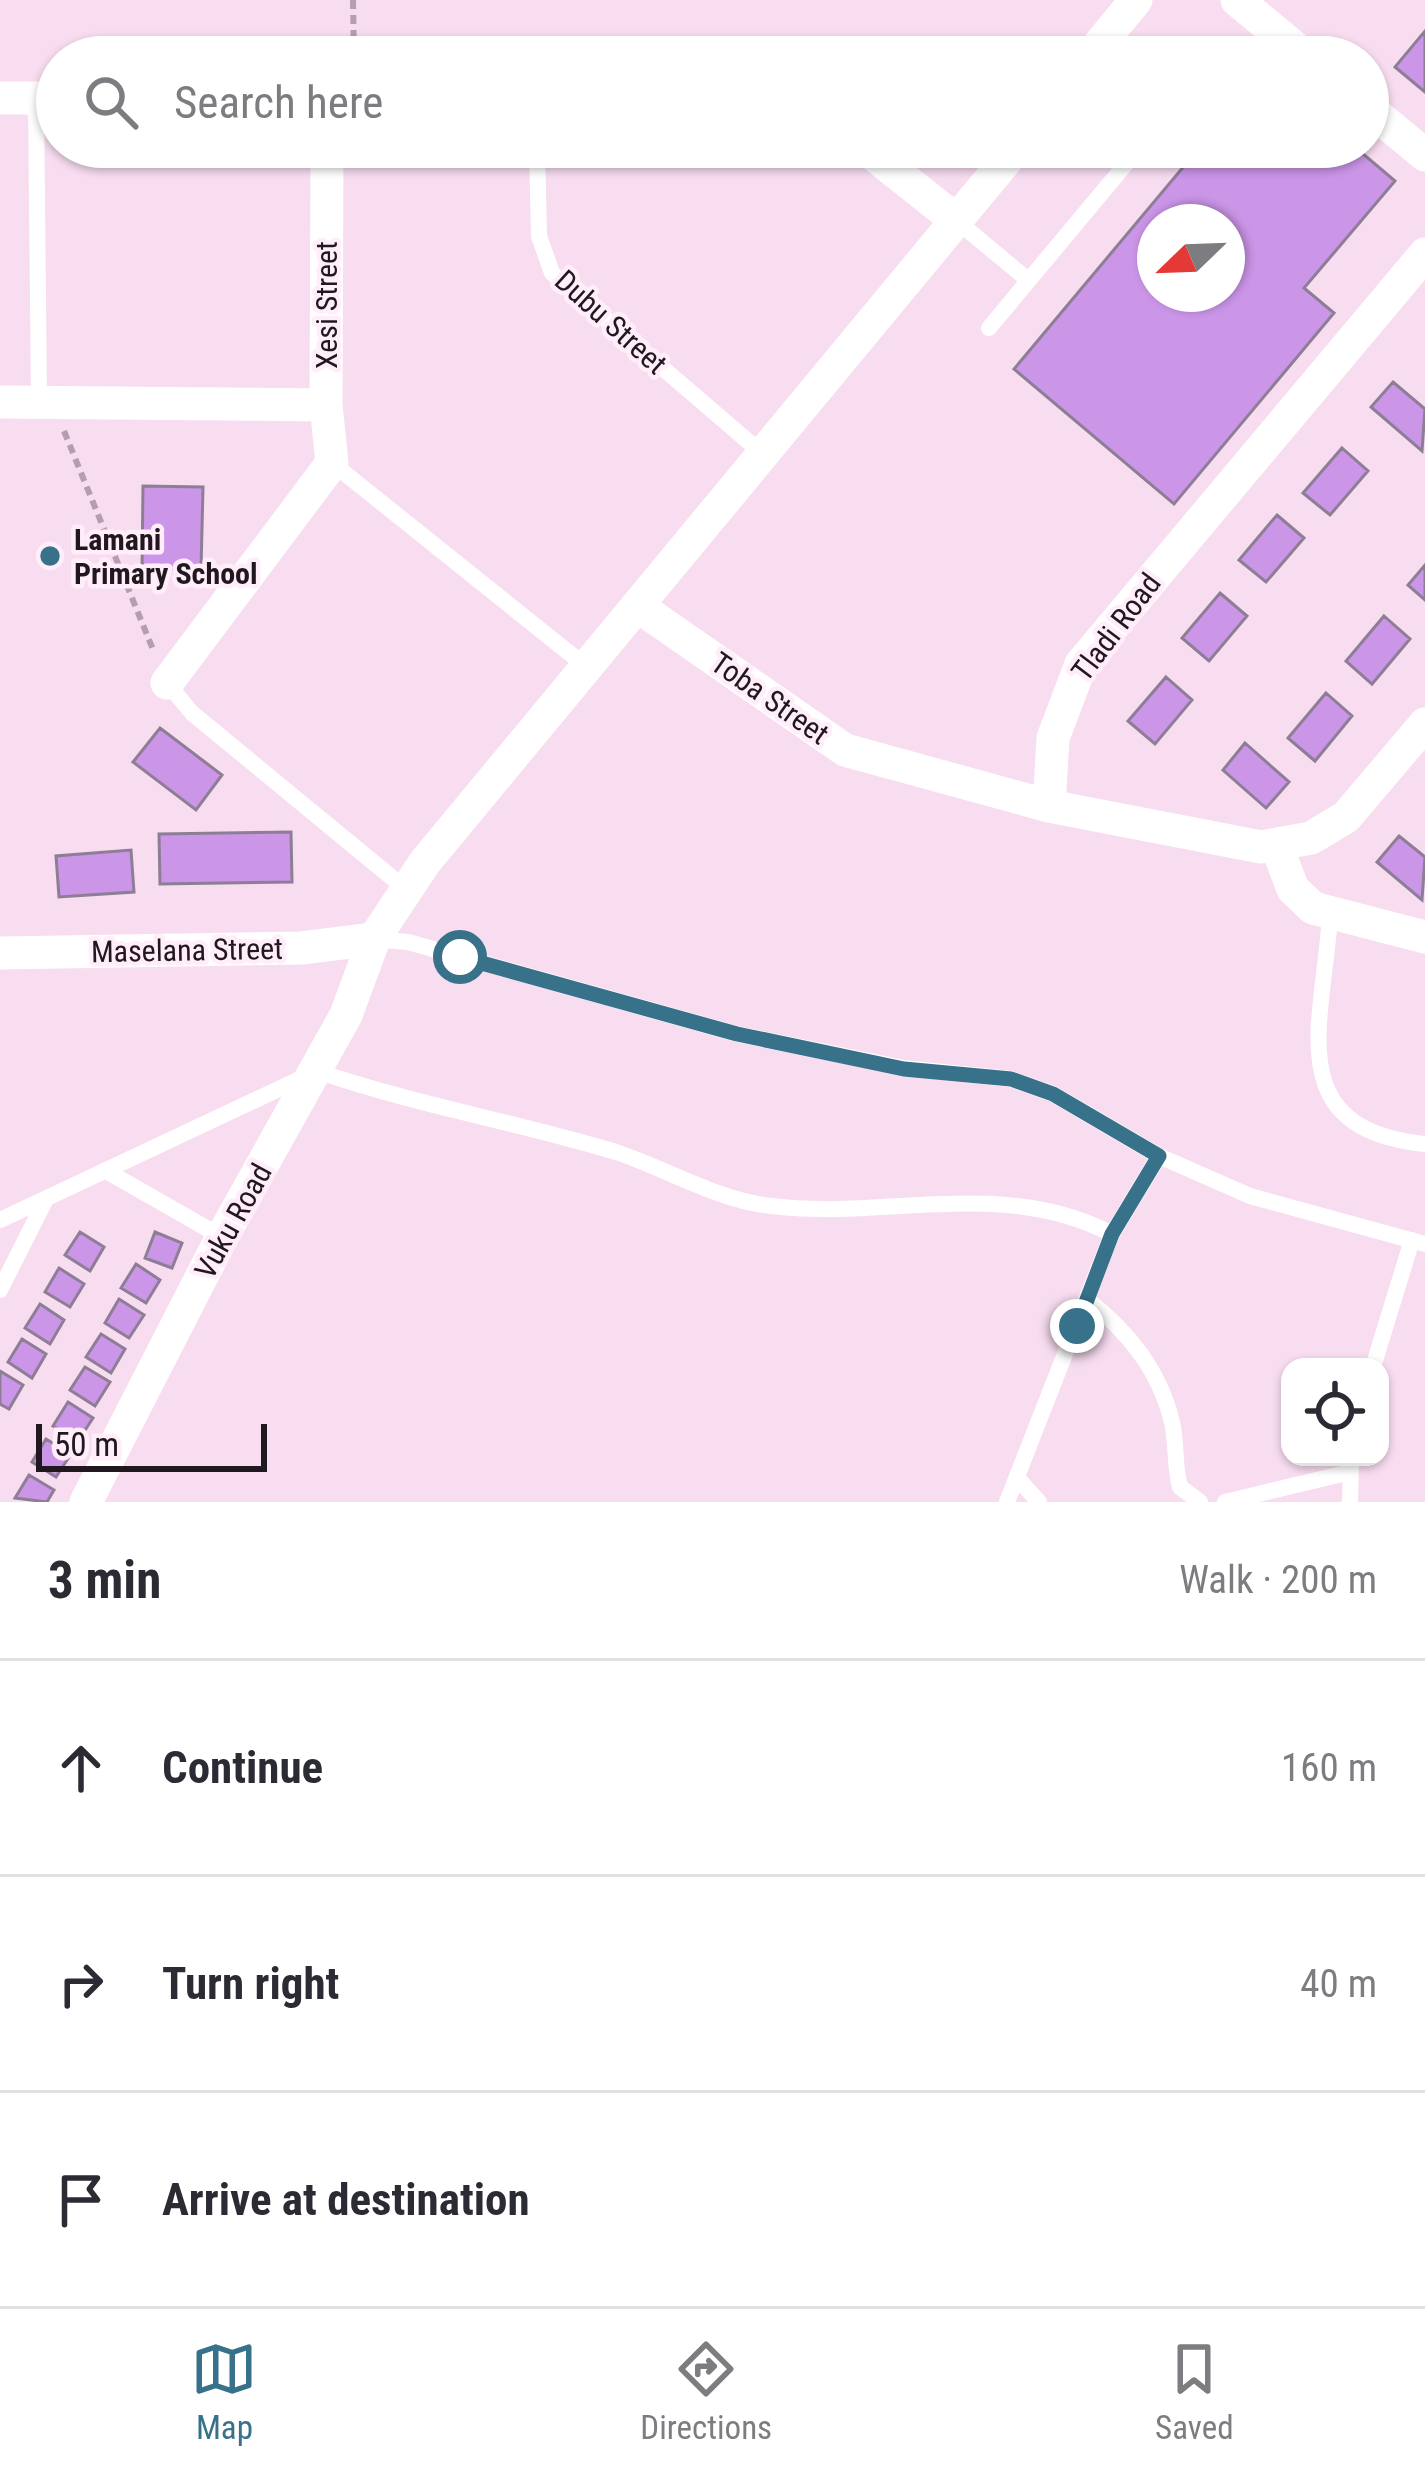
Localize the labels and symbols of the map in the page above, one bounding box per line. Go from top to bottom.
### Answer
north arrow [1137,204,1245,312]
street label: Xesi Street [309,241,344,369]
street label: Dubu Street [548,263,674,381]
place label: Lamani Primary School [74,522,258,591]
marker: Lamani Primary School [37,543,63,569]
street label: Tladi Road [1064,566,1168,688]
street label: Toba Street [704,645,836,751]
route start [433,930,487,984]
street label: Maselana Street [91,931,283,969]
street label: Vuku Road [187,1157,279,1285]
route end [1050,1299,1104,1353]
scale bar [36,1418,267,1471]

